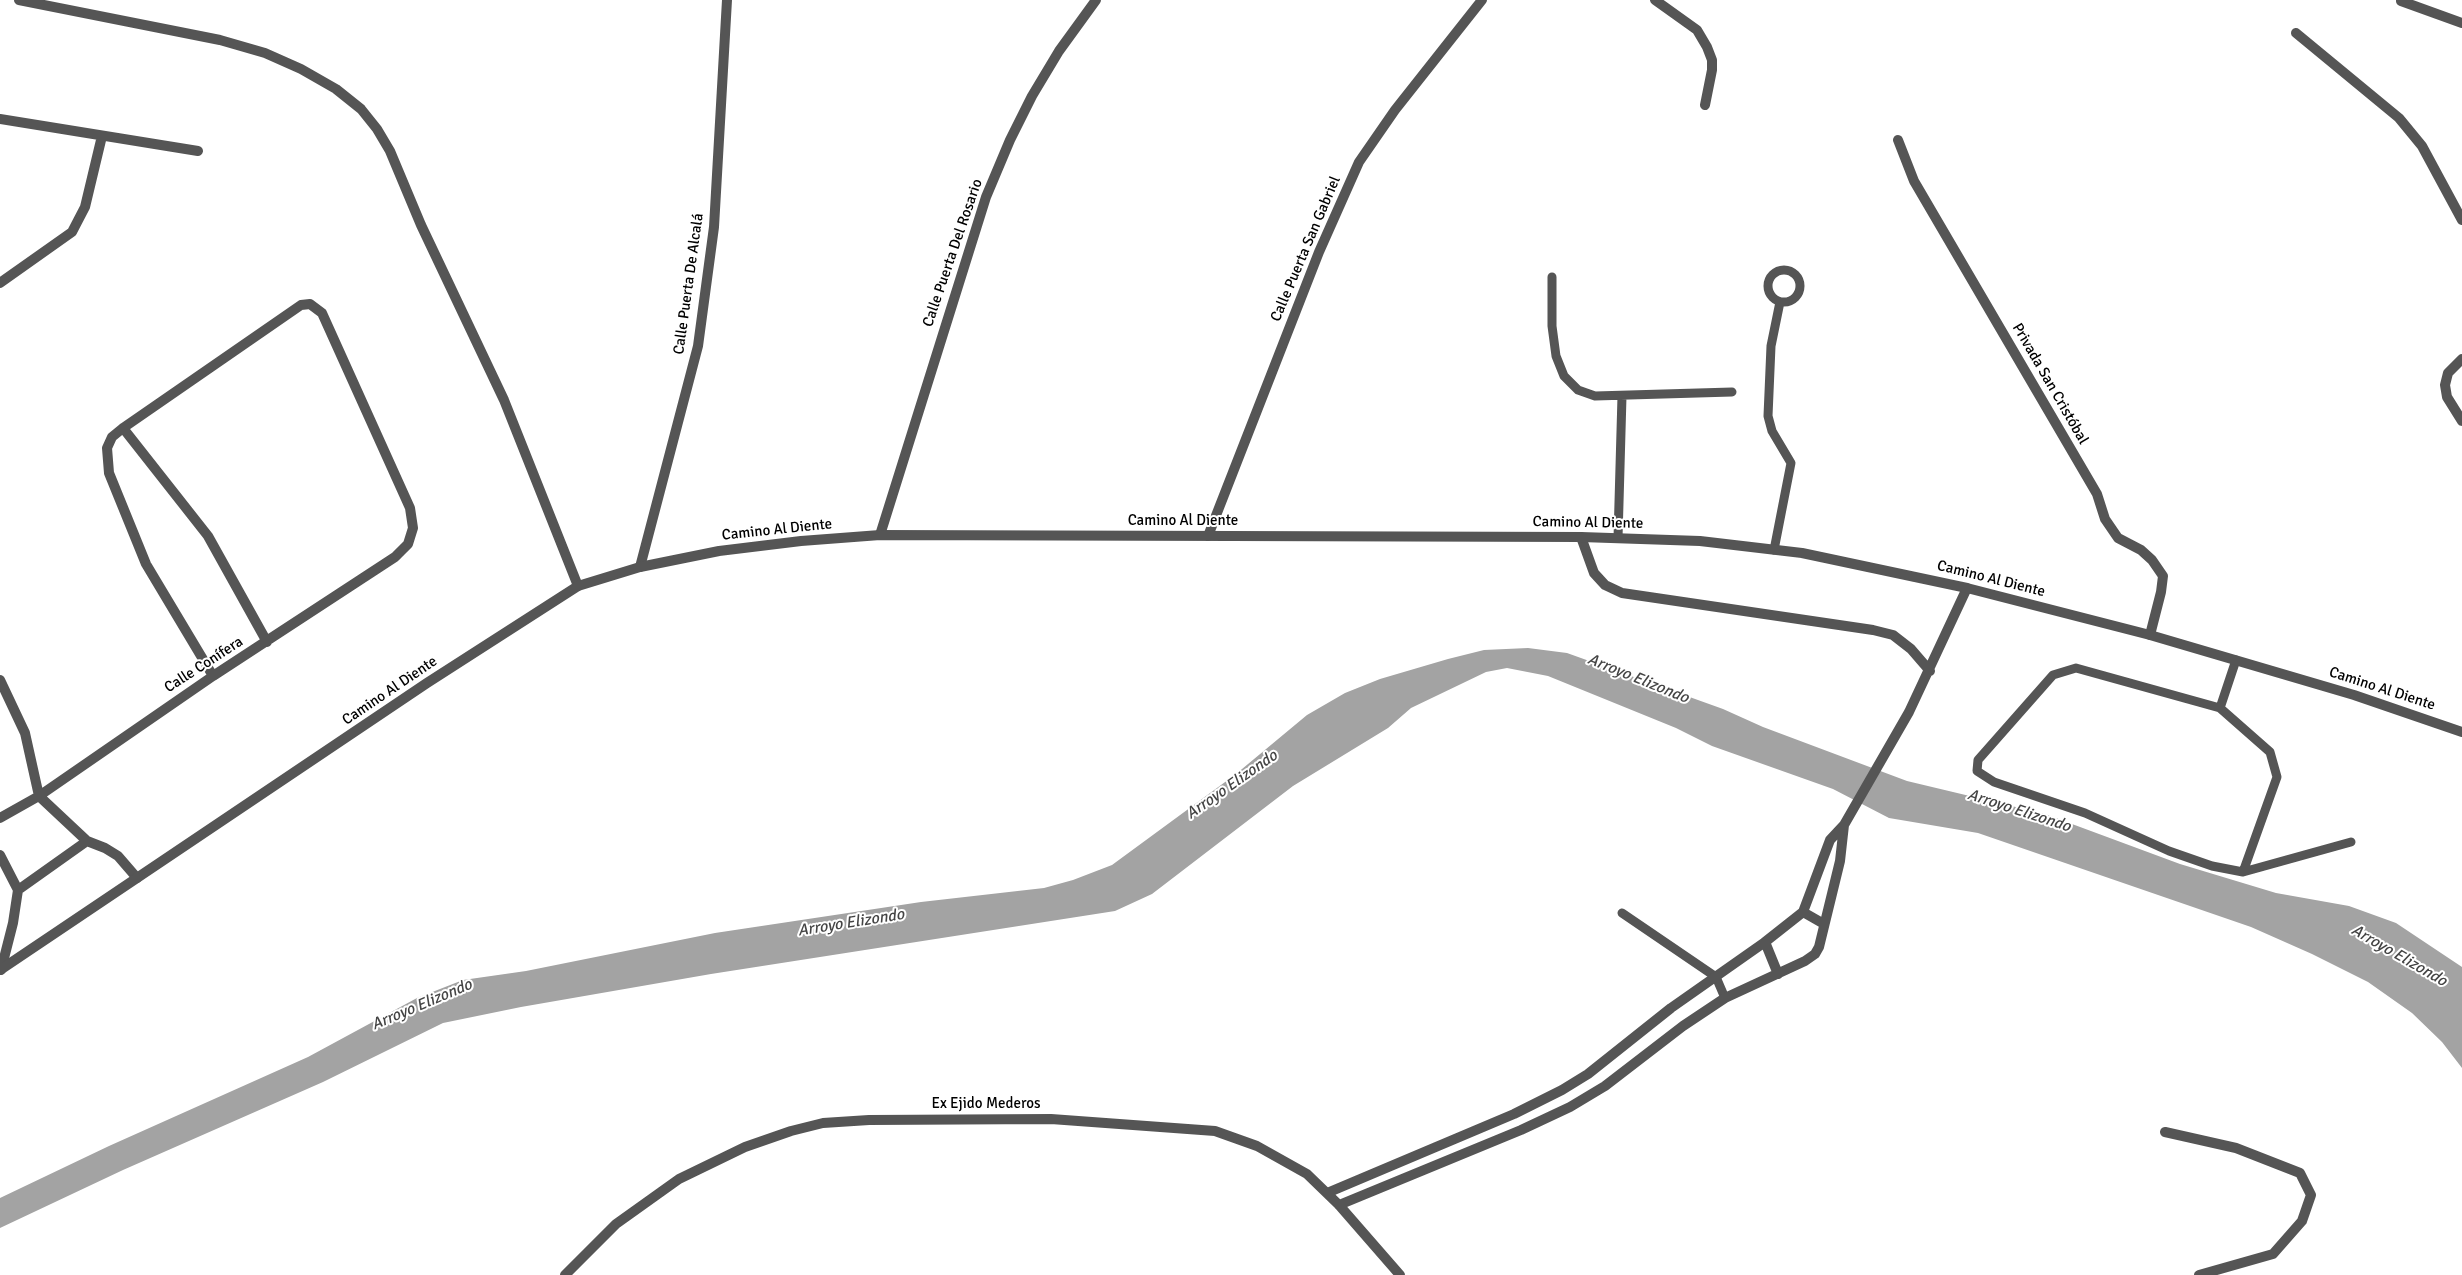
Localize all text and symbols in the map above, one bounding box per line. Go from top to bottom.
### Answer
street label: Calle Puerta San Gabriel [1267,174,1345,324]
street label: Calle Puerta Del Rosario [919,177,987,329]
street label: Calle Puerta De Alcalá [670,212,708,356]
street label: Privada San Cristóbal [2008,320,2092,448]
street label: Camino Al Diente [1128,512,1238,530]
street label: Camino Al Diente [1533,513,1643,533]
street label: Camino Al Diente [721,515,833,545]
street label: Camino Al Diente [1935,557,2047,601]
street label: Calle Conífera [161,633,247,697]
water label: Arroyo Elizondo [1585,650,1691,708]
street label: Camino Al Diente [339,653,441,729]
street label: Camino Al Diente [2327,663,2437,715]
water label: Arroyo Elizondo [1183,746,1281,824]
water label: Arroyo Elizondo [1965,785,2073,837]
water label: Arroyo Elizondo [797,905,905,941]
water label: Arroyo Elizondo [2348,921,2450,991]
water label: Arroyo Elizondo [369,975,475,1035]
street label: Ex Ejido Mederos [931,1095,1041,1113]

